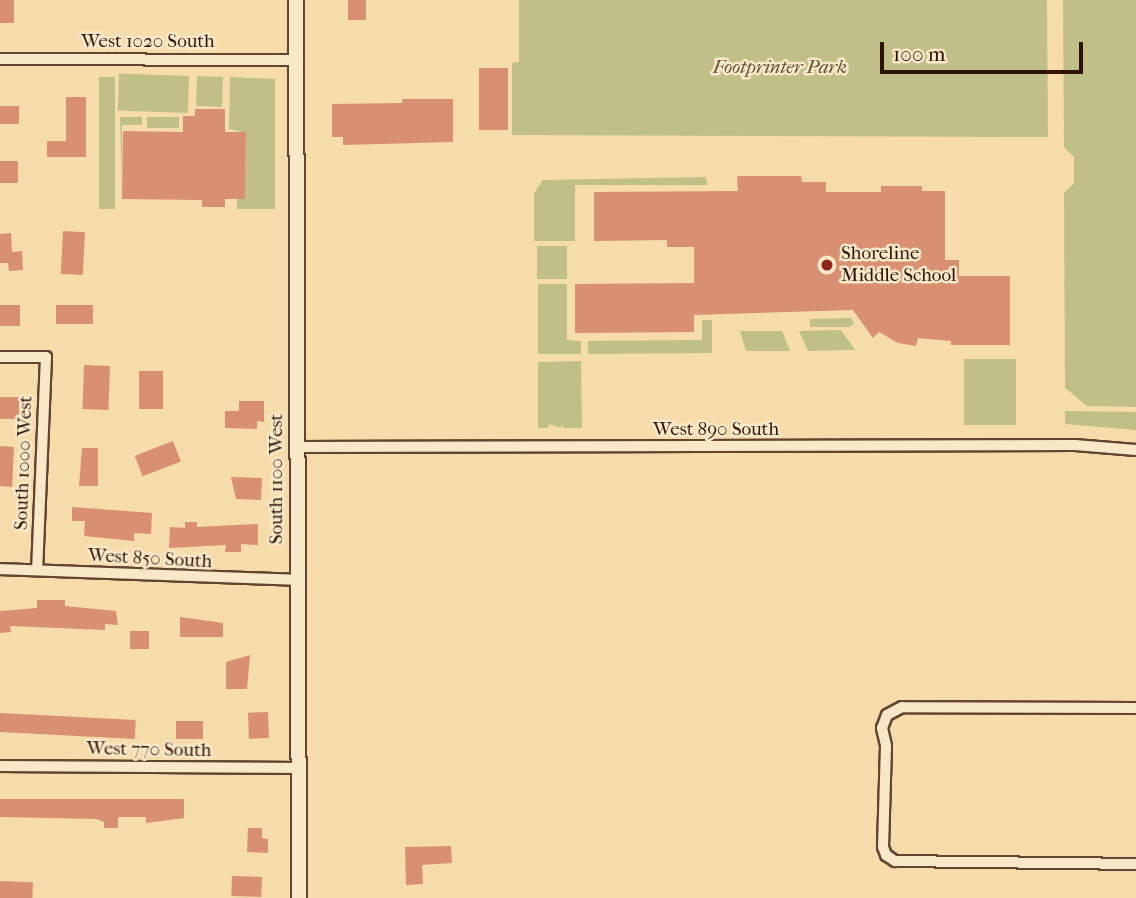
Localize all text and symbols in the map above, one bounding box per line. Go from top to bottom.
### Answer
scale bar [884,28,1087,72]
street label: West 1020 South [81,31,215,53]
text: 100 m [893,42,946,66]
park label: Footprinter Park [713,57,847,79]
place label: Shoreline Middle School [841,243,956,287]
marker: Shoreline Middle School [819,257,835,273]
street label: South 1000 West [10,396,38,530]
street label: South 1100 West [266,414,288,544]
street label: West 890 South [653,419,779,441]
street label: West 850 South [87,544,213,574]
street label: West 770 South [86,738,212,762]

